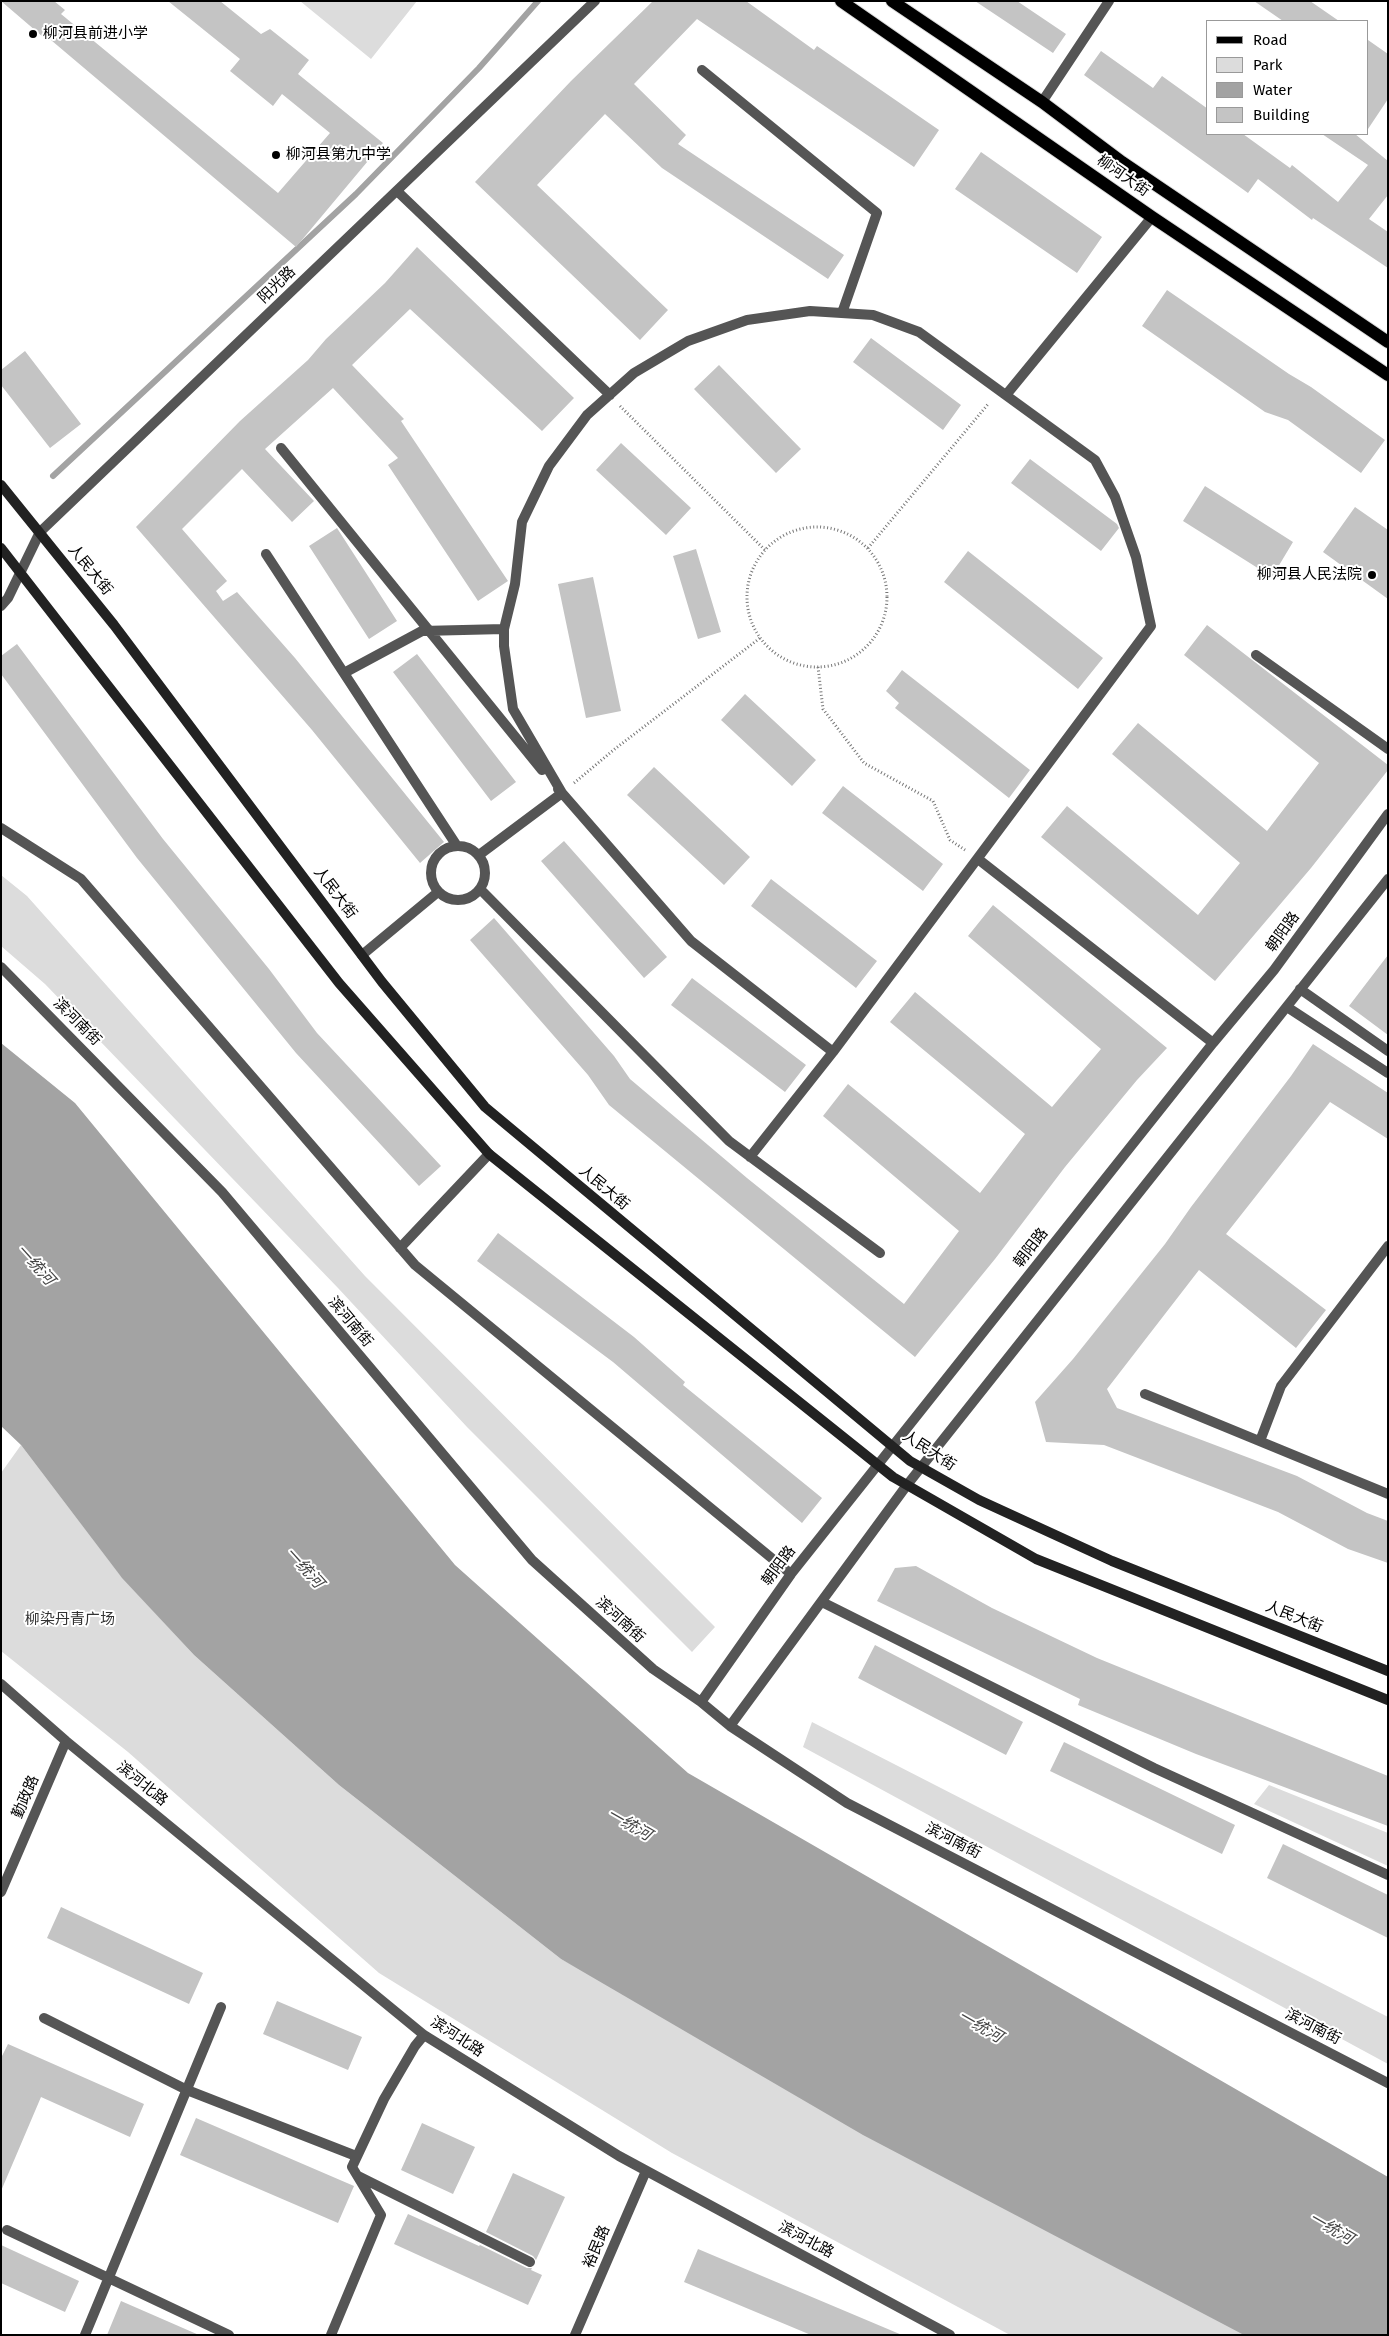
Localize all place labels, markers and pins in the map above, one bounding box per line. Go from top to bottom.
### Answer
place label: 柳河县前进小学 [43,25,148,43]
marker: 柳河县前进小学 [27,28,39,40]
place label: 柳河县第九中学 [286,146,391,164]
marker: 柳河县第九中学 [270,149,282,161]
place label: 柳河县人民法院 [1257,566,1362,584]
marker: 柳河县人民法院 [1366,569,1378,581]

